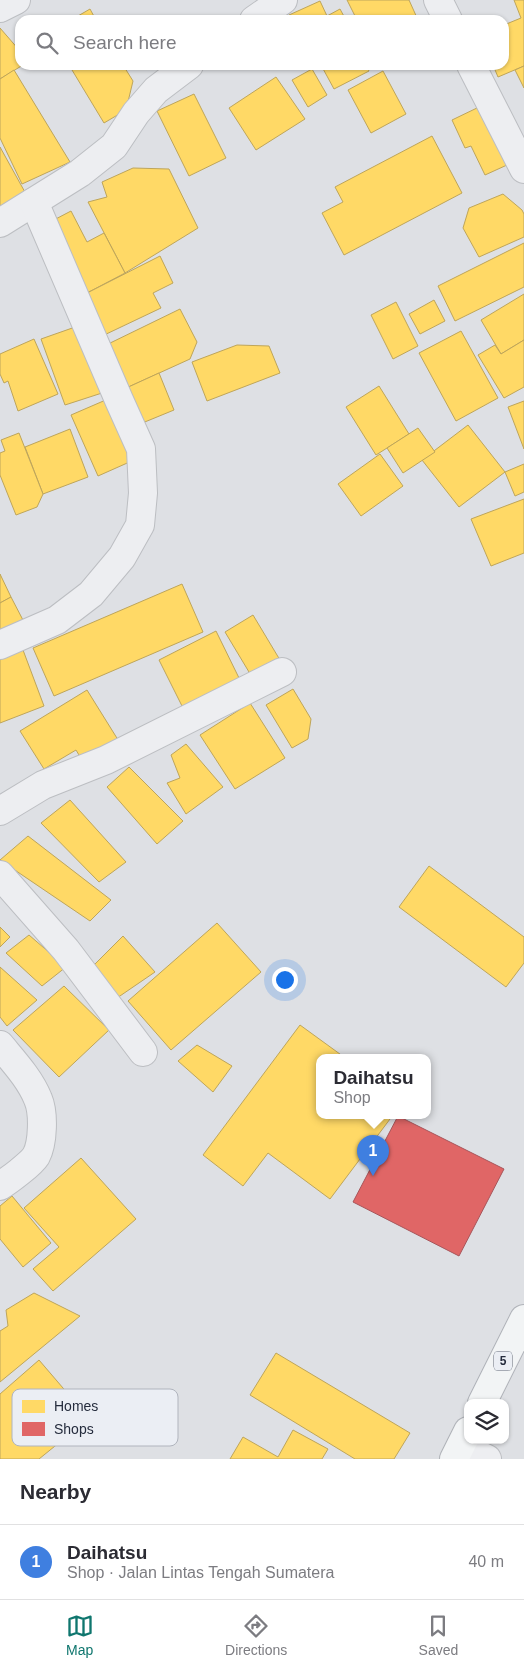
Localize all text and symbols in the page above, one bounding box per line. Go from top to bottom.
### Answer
search box [15,15,509,70]
icon: search [33,29,61,57]
text: Search here [73,32,177,53]
your location [272,967,298,993]
popup [316,1054,431,1119]
text: Daihatsu [333,1067,414,1088]
text: Shop [333,1089,371,1106]
pin: 1 [357,1135,389,1176]
road number: 5 [494,1352,512,1370]
legend [12,1389,178,1446]
text: Homes [54,1398,98,1414]
map controls [464,1399,509,1444]
button: layers [464,1399,509,1444]
text: Shops [54,1421,94,1437]
text: Nearby [20,1480,91,1503]
text: Daihatsu [67,1542,147,1563]
text: 1 [32,1553,40,1570]
text: 40 m [468,1553,504,1570]
text: Shop · Jalan Lintas Tengah Sumatera [67,1564,334,1581]
tab: Map [66,1612,94,1658]
tab: Directions [225,1612,287,1658]
tab: Saved [419,1612,458,1658]

